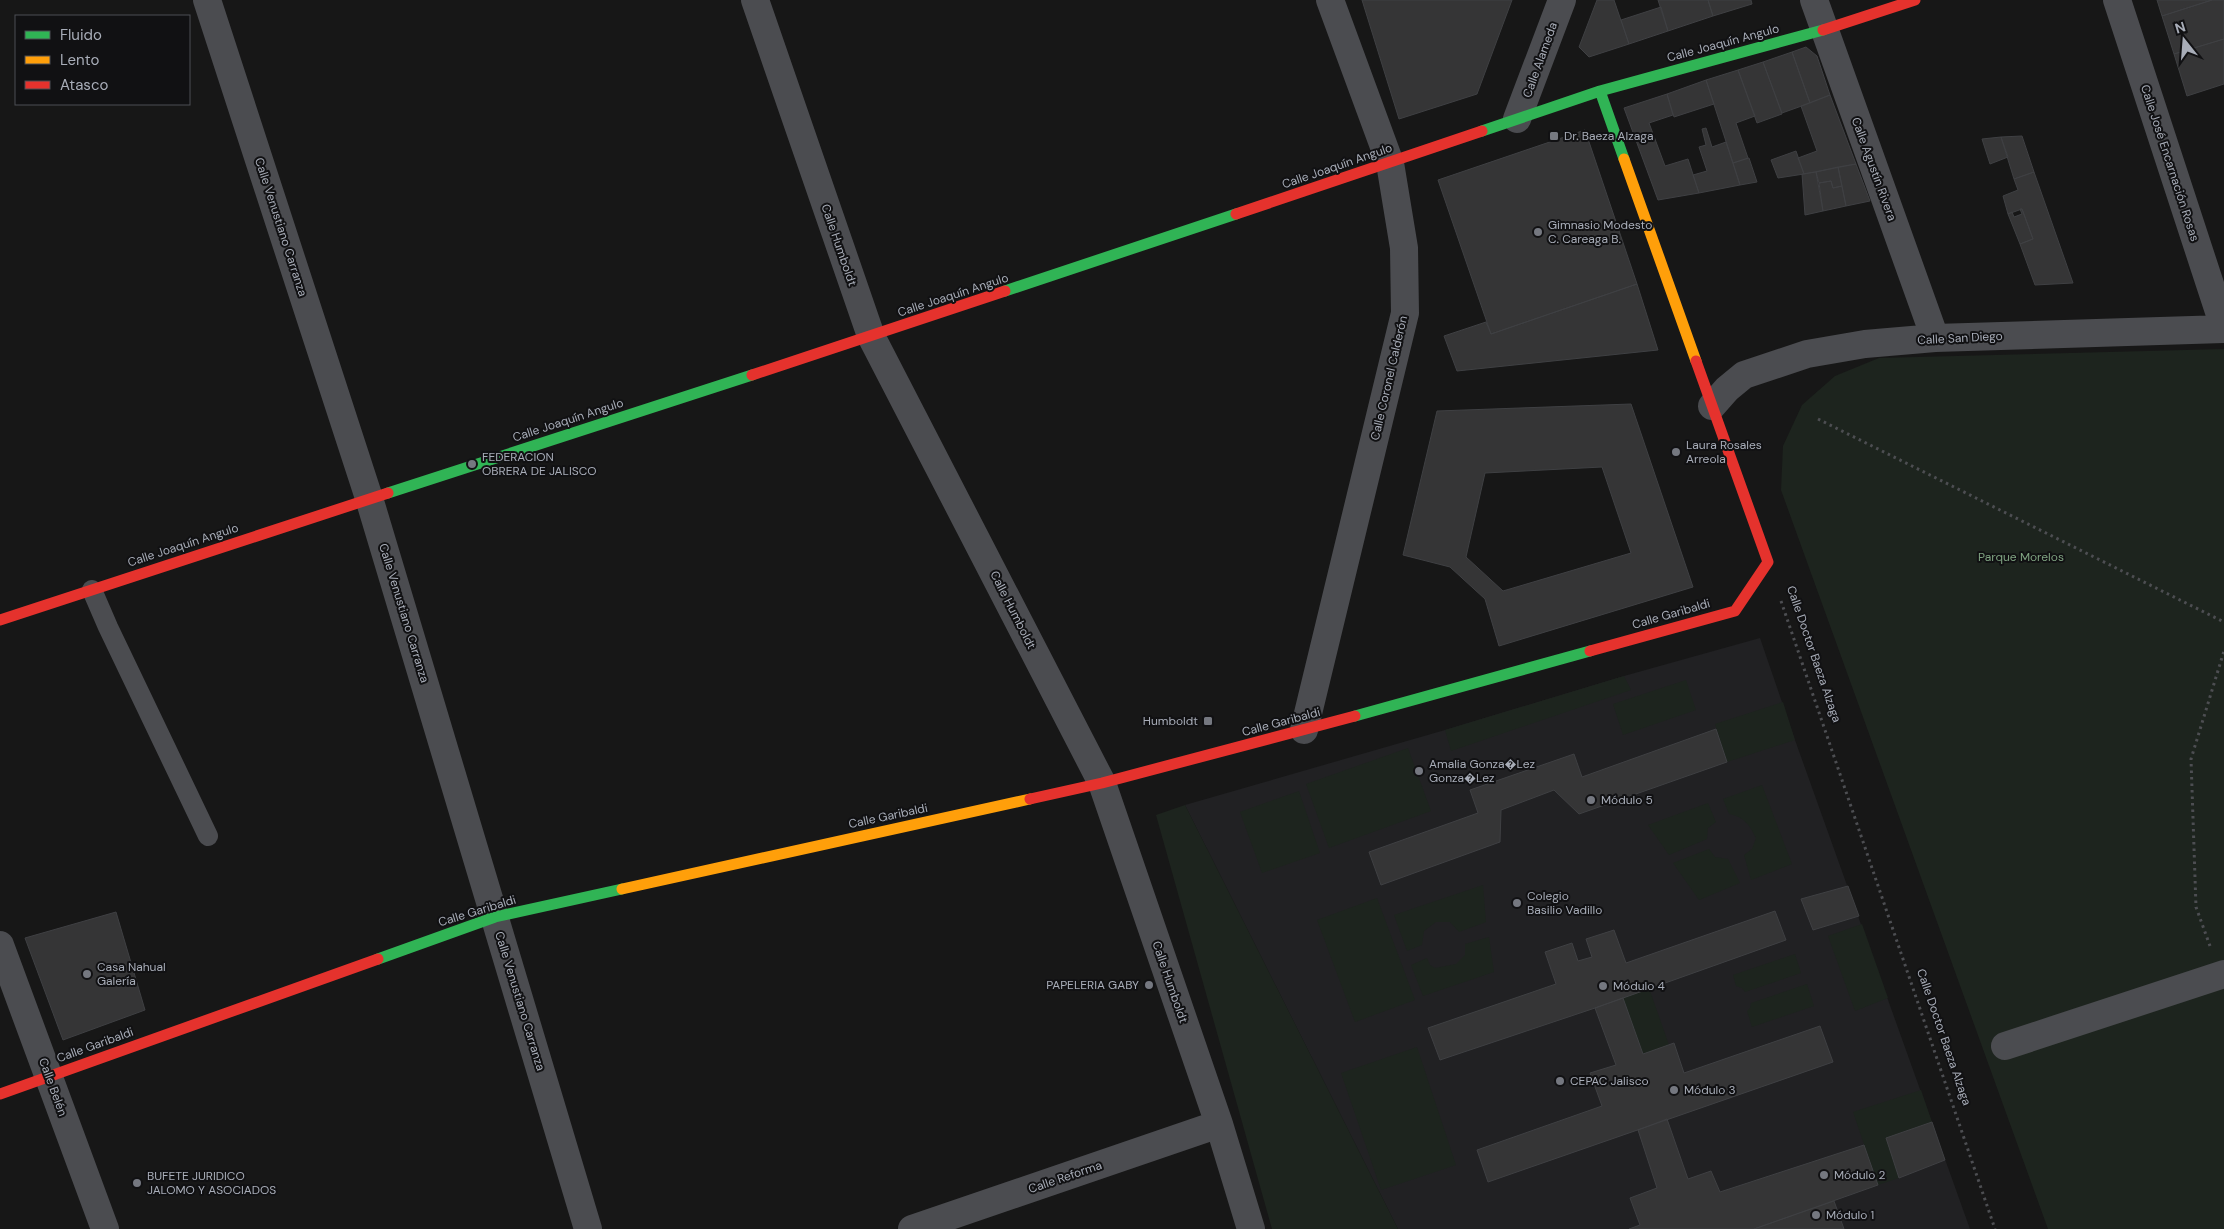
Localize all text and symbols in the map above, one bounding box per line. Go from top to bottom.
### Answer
legend [15,15,190,105]
north arrow [2159,15,2209,65]
text: N [2173,17,2188,38]
street label: Calle Alameda [1519,20,1561,100]
street label: Calle Joaquín Angulo [1665,20,1781,66]
text: Fluido [60,25,102,45]
text: Lento [60,50,99,70]
text: Atasco [60,75,108,95]
street label: Calle José Encarnación Rosas [2137,83,2203,243]
street label: Calle Agustín Rivera [1848,115,1900,223]
place label: Dr. Baeza Alzaga [1564,128,1653,144]
marker: Dr. Baeza Alzaga [1548,130,1560,142]
street label: Calle Joaquín Angulo [1280,140,1394,192]
street label: Calle Venustiano Carranza [251,156,311,298]
street label: Calle Humboldt [817,202,861,288]
place label: Gimnasio Modesto C. Careaga B. [1548,217,1652,247]
marker: Gimnasio Modesto C. Careaga B. [1532,226,1544,238]
street label: Calle Joaquín Angulo [896,270,1010,320]
street label: Calle Coronel Calderón [1367,314,1411,442]
street label: Calle San Diego [1917,328,2003,348]
street label: Calle Joaquín Angulo [511,395,625,445]
place label: Laura Rosales Arreola [1686,437,1762,467]
marker: Laura Rosales Arreola [1670,446,1682,458]
place label: FEDERACION OBRERA DE JALISCO [482,449,597,479]
marker: FEDERACION OBRERA DE JALISCO [466,458,478,470]
street label: Calle Joaquín Angulo [126,520,240,570]
street label: Calle Venustiano Carranza [375,541,433,685]
park label: Parque Morelos [1978,549,2064,565]
street label: Calle Humboldt [986,568,1040,652]
street label: Calle Doctor Baeza Alzaga [1783,584,1845,724]
street label: Calle Garibaldi [1630,595,1712,633]
street label: Calle Garibaldi [1240,704,1322,740]
place label: Humboldt [1143,713,1198,729]
marker: Humboldt [1202,715,1214,727]
place label: Amalia Gonza�Lez Gonza�Lez [1429,756,1535,786]
marker: Amalia Gonza�Lez Gonza�Lez [1413,765,1425,777]
place label: Módulo 5 [1601,792,1653,808]
marker: Módulo 5 [1585,794,1597,806]
street label: Calle Garibaldi [847,800,929,832]
place label: Colegio Basilio Vadillo [1527,888,1602,918]
street label: Calle Garibaldi [436,892,518,930]
marker: Colegio Basilio Vadillo [1511,897,1523,909]
street label: Calle Venustiano Carranza [491,929,549,1073]
street label: Calle Humboldt [1148,939,1192,1025]
place label: Casa Nahual Galería [97,959,166,989]
street label: Calle Doctor Baeza Alzaga [1913,967,1975,1107]
marker: Casa Nahual Galería [81,968,93,980]
place label: PAPELERIA GABY [1046,977,1139,993]
place label: Módulo 4 [1613,978,1665,994]
marker: PAPELERIA GABY [1143,979,1155,991]
marker: Módulo 4 [1597,980,1609,992]
street label: Calle Garibaldi [54,1024,136,1066]
street label: Calle Belén [35,1056,71,1118]
place label: CEPAC Jalisco [1570,1073,1649,1089]
marker: CEPAC Jalisco [1554,1075,1566,1087]
place label: Módulo 3 [1684,1082,1736,1098]
marker: Módulo 3 [1668,1084,1680,1096]
street label: Calle Reforma [1026,1157,1104,1197]
place label: Módulo 2 [1834,1167,1886,1183]
place label: BUFETE JURIDICO JALOMO Y ASOCIADOS [147,1168,276,1198]
marker: Módulo 2 [1818,1169,1830,1181]
marker: BUFETE JURIDICO JALOMO Y ASOCIADOS [131,1177,143,1189]
place label: Módulo 1 [1826,1207,1874,1223]
marker: Módulo 1 [1810,1209,1822,1221]

